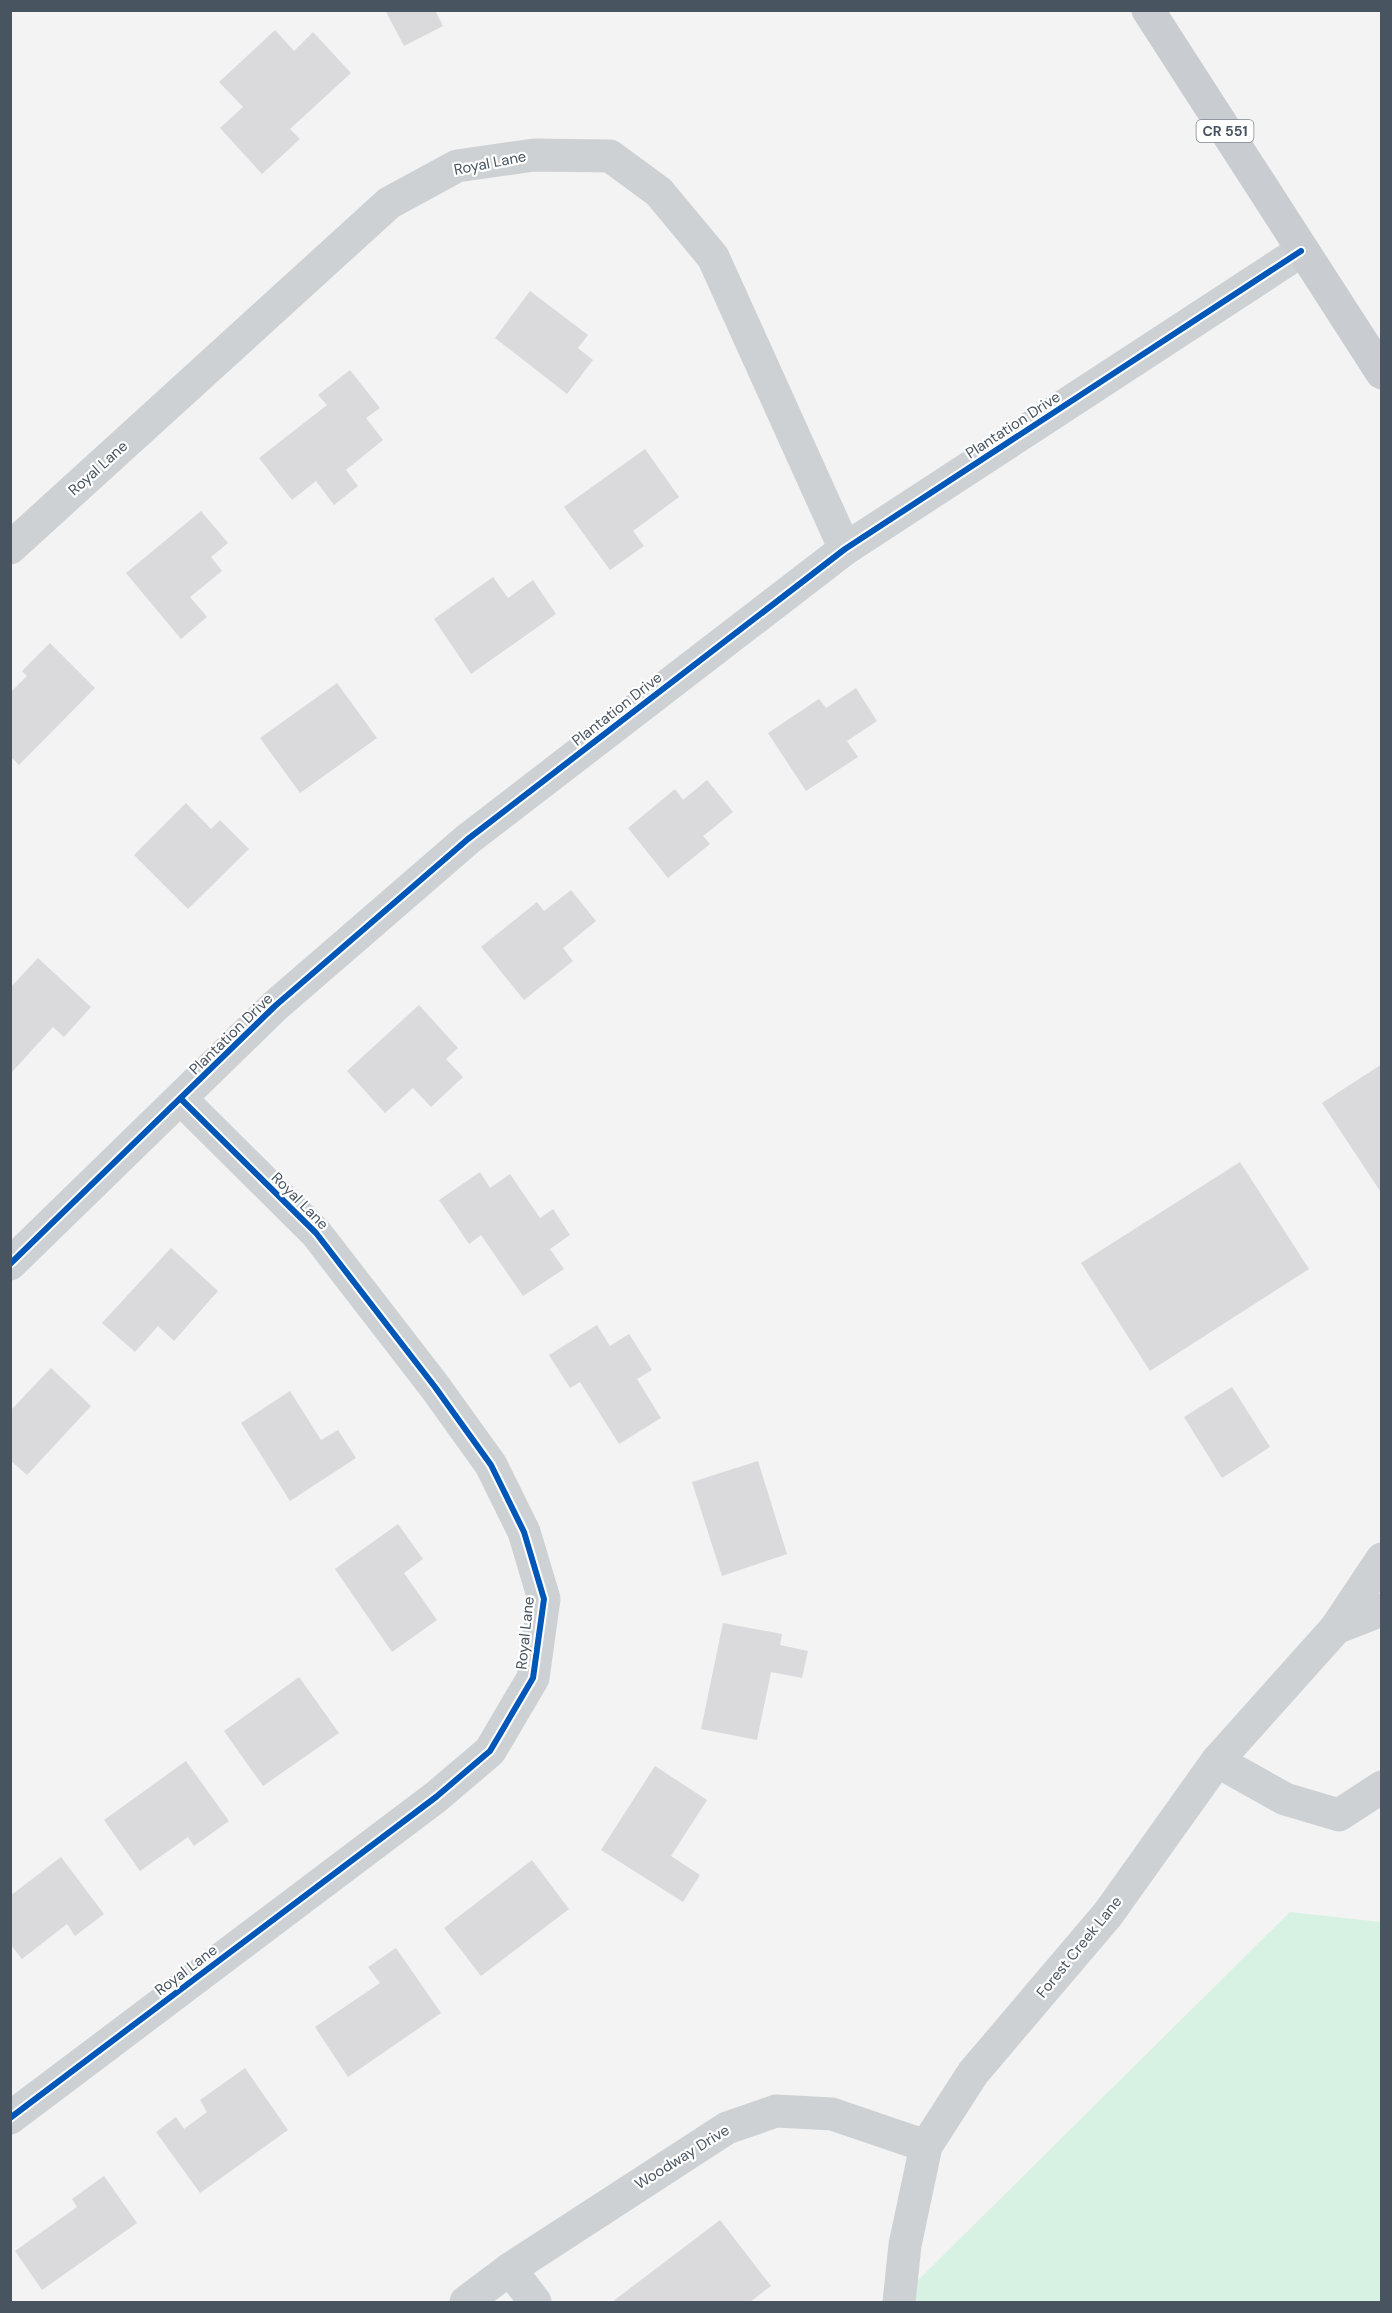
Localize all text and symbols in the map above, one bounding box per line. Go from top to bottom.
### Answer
road number: CR 551 [1196,120,1254,142]
street label: Royal Lane [452,146,528,180]
street label: Plantation Drive [962,387,1064,463]
street label: Royal Lane [64,436,132,500]
street label: Plantation Drive [568,668,666,750]
street label: Plantation Drive [185,989,277,1079]
street label: Royal Lane [267,1168,333,1234]
street label: Royal Lane [511,1595,539,1671]
street label: Forest Creek Lane [1032,1892,1126,2002]
street label: Royal Lane [151,1940,221,2000]
street label: Woodway Drive [631,2120,733,2194]

